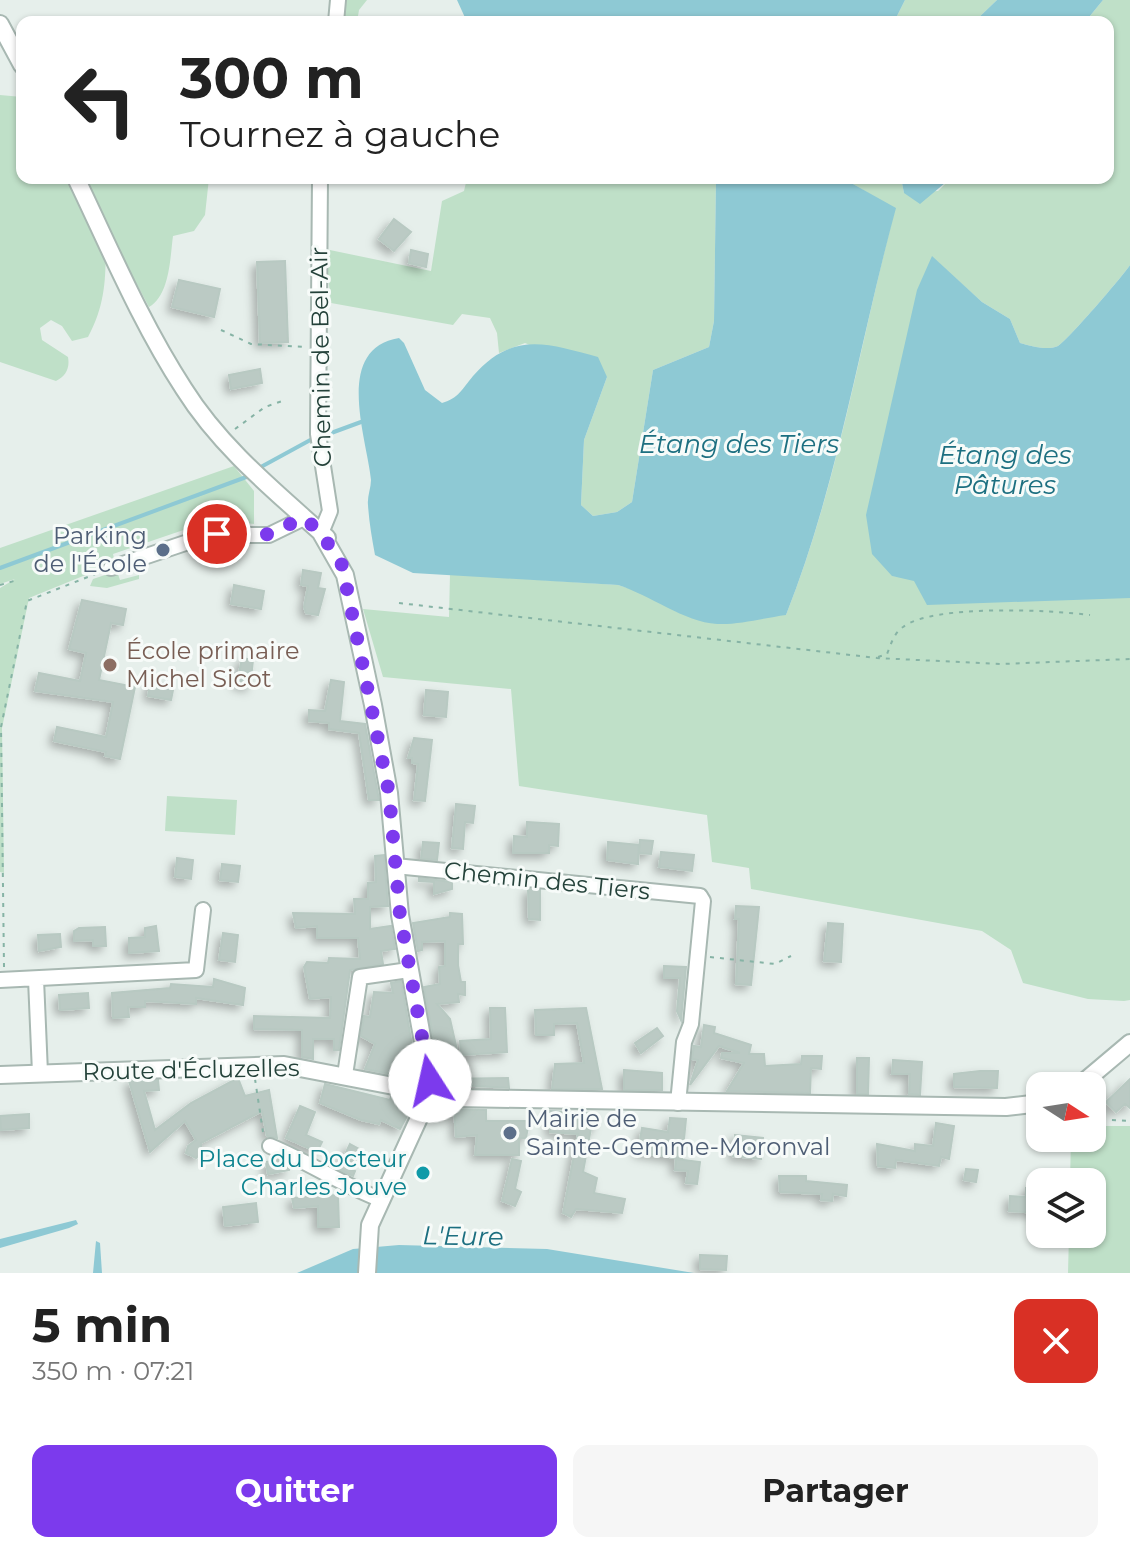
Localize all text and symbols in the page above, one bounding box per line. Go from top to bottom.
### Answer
text: 300 m [180,44,364,112]
icon: left [48,48,152,152]
text: Tournez à gauche [180,112,500,156]
street label: Chemin de Bel-Air [304,247,337,467]
water label: Étang des Tiers [639,428,840,460]
water label: Étang des Pâtures [939,439,1072,501]
pin [183,500,251,568]
icon: arrive [195,512,239,556]
place label: Parking de l'École [33,521,147,578]
marker: Parking de l'École [154,541,172,559]
place label: École primaire Michel Sicot [126,636,300,693]
marker: École primaire Michel Sicot [101,656,119,674]
street label: Chemin des Tiers [443,855,651,906]
position arrow [388,1039,472,1123]
street label: Route d'Écluzelles [82,1053,300,1086]
north arrow [1026,1072,1106,1152]
map controls [1026,1072,1106,1248]
place label: Mairie de Sainte-Gemme-Moronval [526,1104,830,1161]
marker: Mairie de Sainte-Gemme-Moronval [501,1124,519,1142]
place label: Place du Docteur Charles Jouve [198,1144,407,1201]
marker: Place du Docteur Charles Jouve [414,1164,432,1182]
button: layers [1026,1168,1106,1248]
water label: L'Eure [422,1219,504,1253]
text: 5 min [32,1296,172,1354]
button: close [1014,1299,1098,1383]
text: 350 m · 07:21 [32,1355,194,1387]
button: Quitter [32,1445,557,1537]
button: Partager [573,1445,1098,1537]

